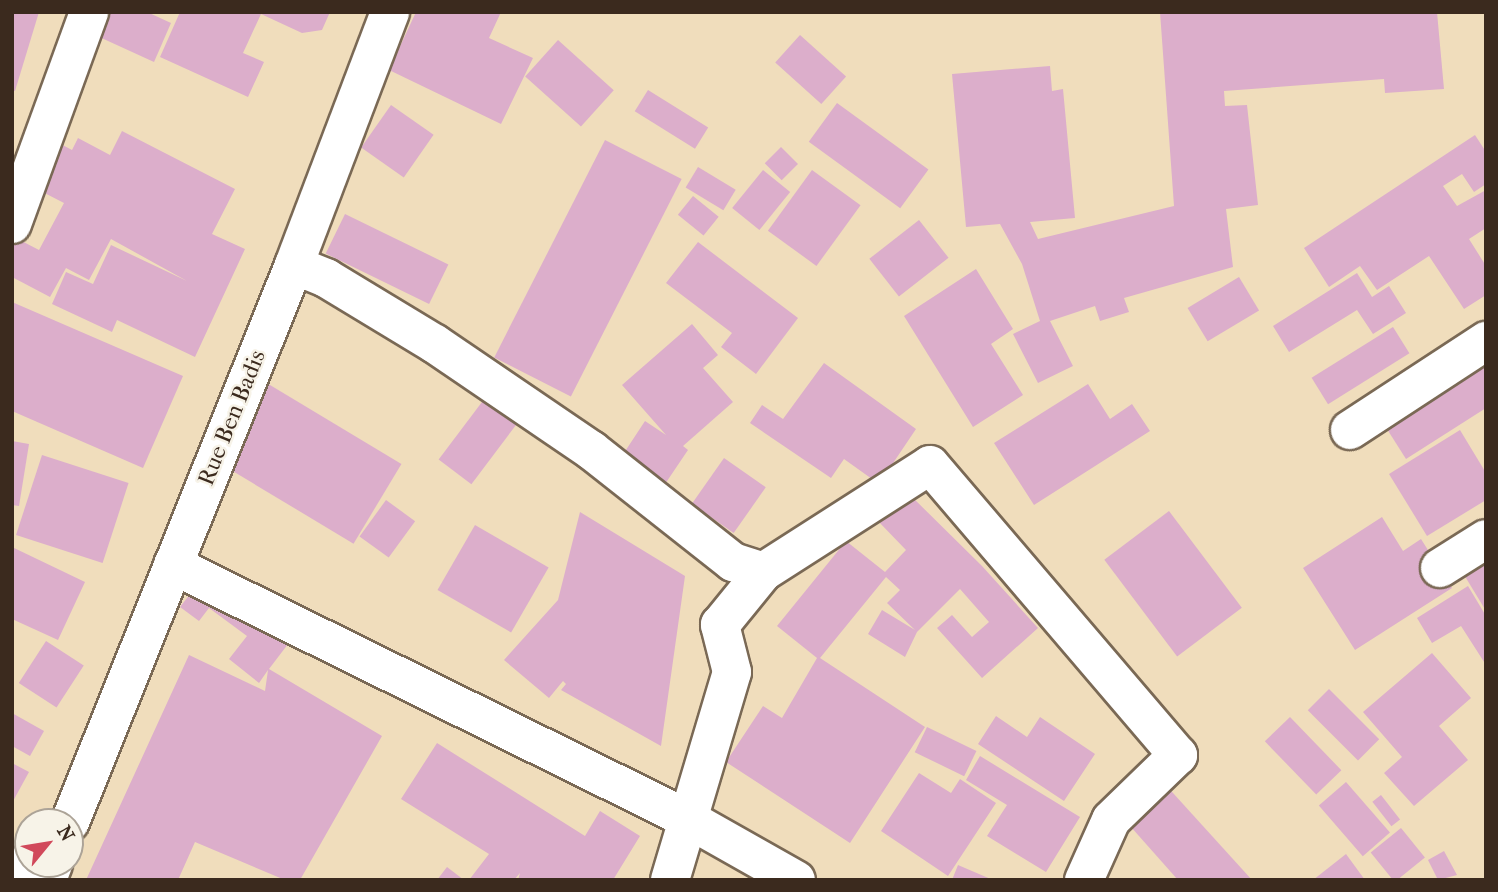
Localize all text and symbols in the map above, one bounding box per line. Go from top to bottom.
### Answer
street label: Rue Ben Badis [192,346,272,490]
north arrow [14,808,84,878]
text: N [52,822,79,845]

